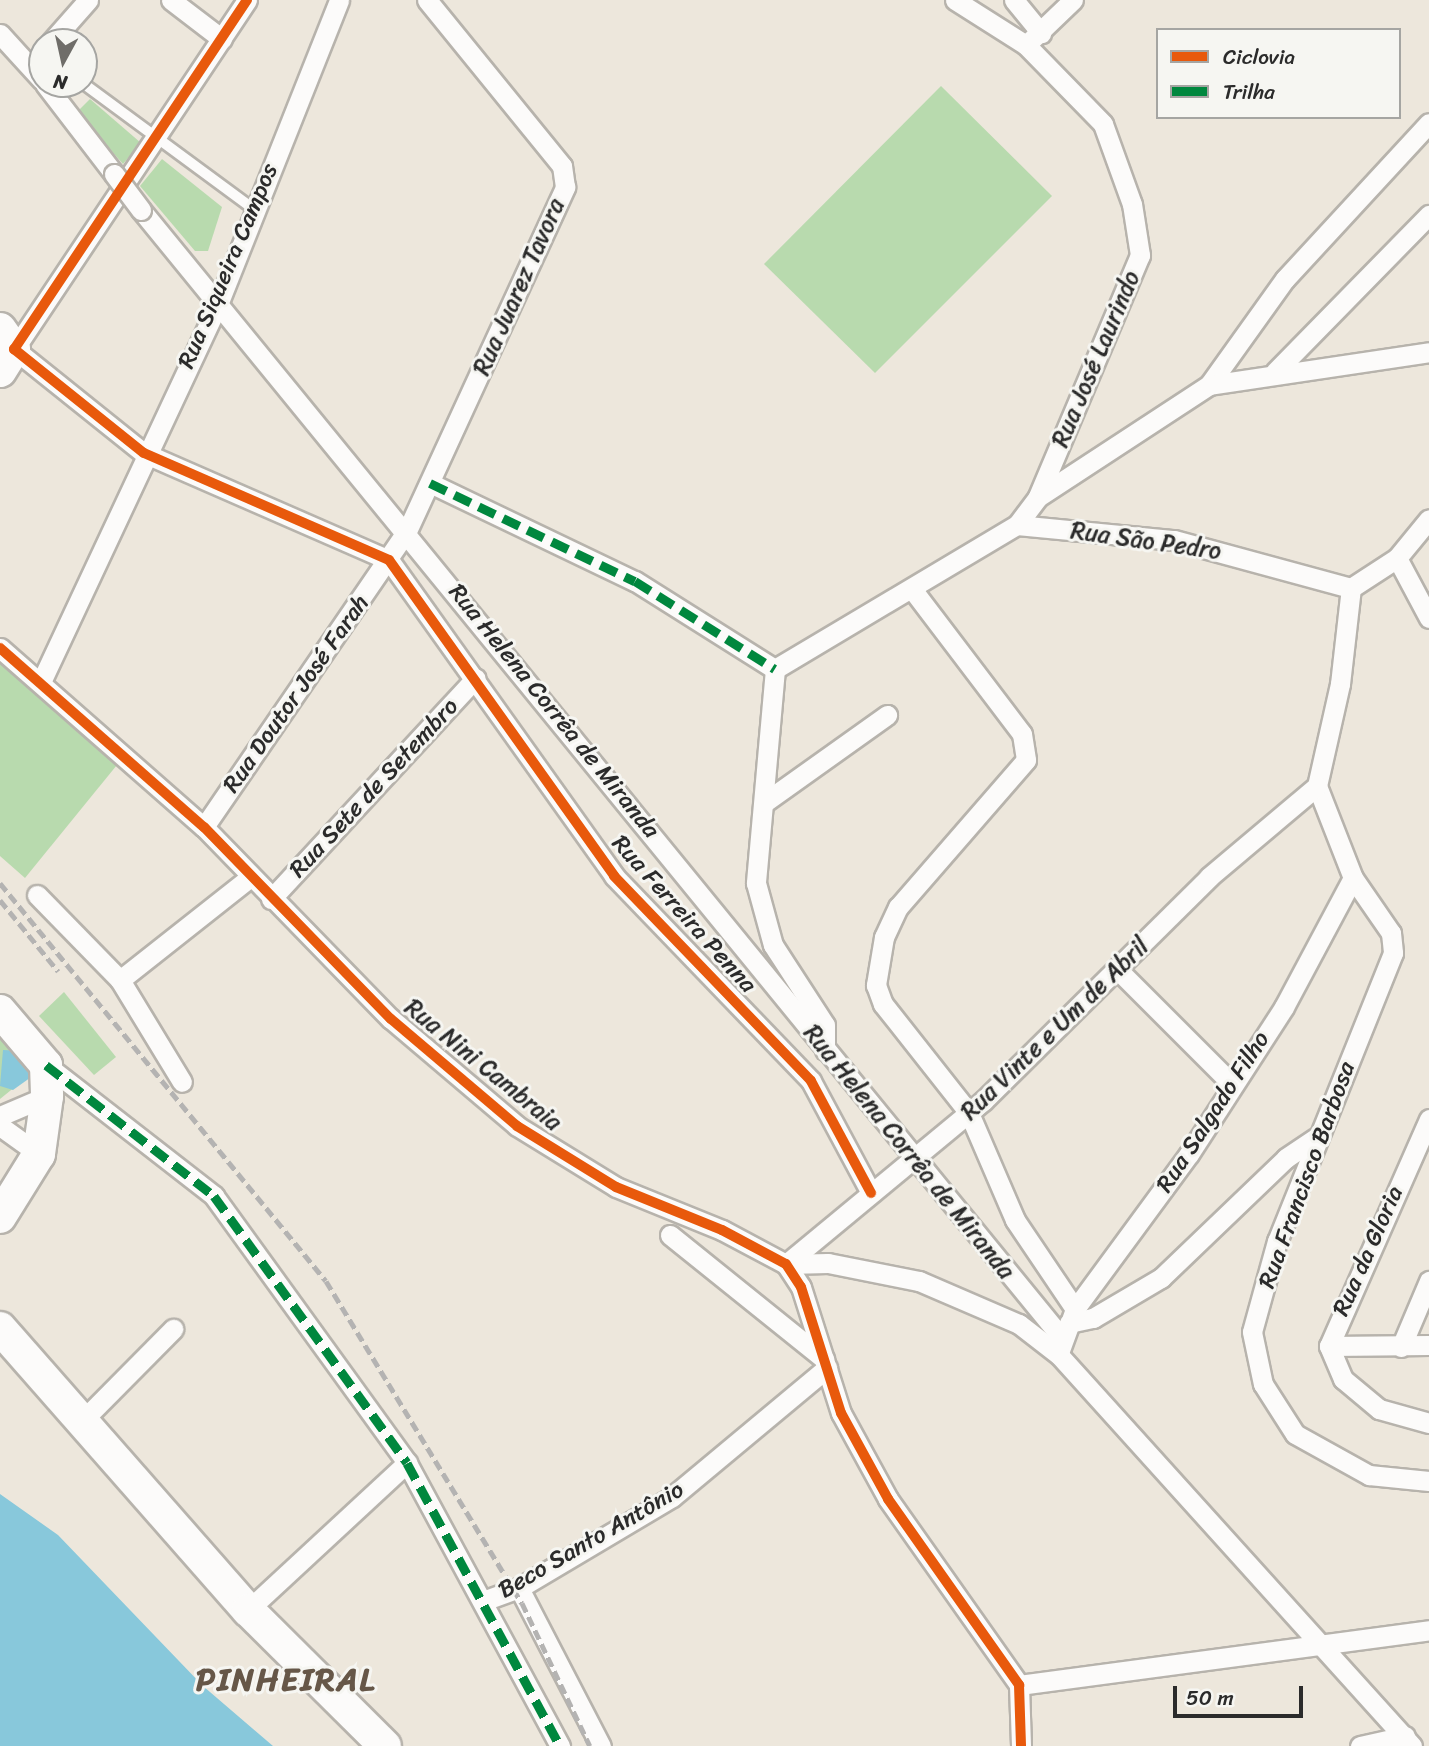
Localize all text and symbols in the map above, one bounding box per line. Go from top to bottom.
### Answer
north arrow [28,28,98,98]
legend [1156,28,1401,119]
text: Ciclovia [1223,38,1295,76]
text: N [51,65,69,100]
text: Trilha [1223,73,1275,111]
street label: Rua Siqueira Campos [172,160,284,372]
street label: Rua Juarez Tavora [467,195,571,379]
street label: Rua José Laurindo [1046,266,1146,452]
street label: Rua São Pedro [1068,516,1224,566]
street label: Rua Helena Corrêa de Miranda [442,578,666,844]
street label: Rua Doutor José Farah [216,589,376,799]
street label: Rua Sete de Setembro [283,692,465,884]
street label: Rua Ferreira Penna [605,829,763,999]
street label: Rua Vinte e Um de Abril [955,931,1155,1127]
street label: Rua Nini Cambraia [399,993,567,1137]
street label: Rua Helena Corrêa de Miranda [797,1019,1021,1285]
street label: Rua Salgado Filho [1150,1026,1276,1198]
street label: Rua Francisco Barbosa [1253,1059,1361,1291]
street label: Rua da Gloria [1327,1182,1409,1320]
street label: Beco Santo Antônio [493,1475,689,1605]
district label: PINHEIRAL [198,1661,374,1699]
scale bar [1177,1672,1306,1716]
text: 50 m [1186,1679,1234,1717]

